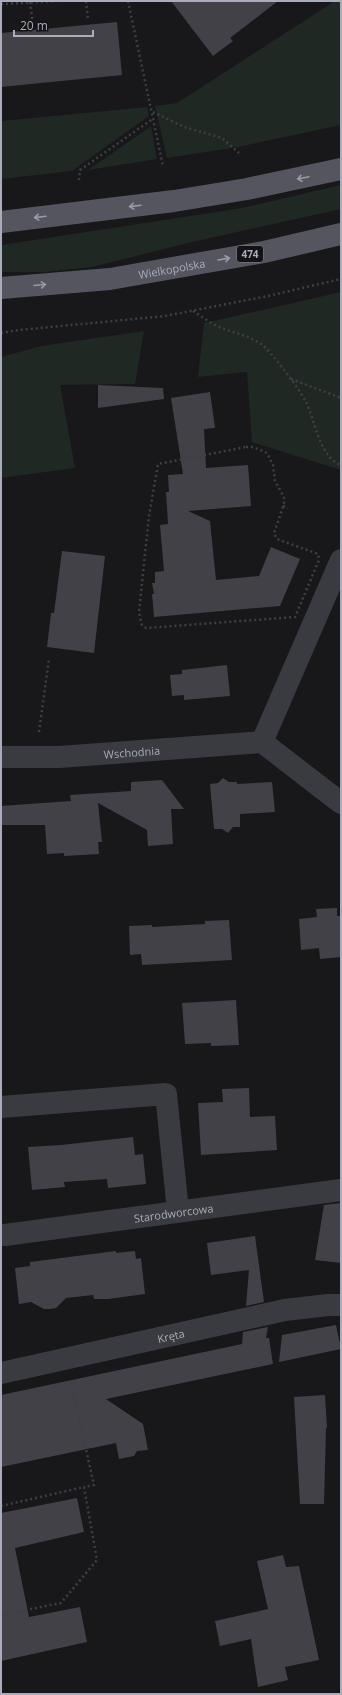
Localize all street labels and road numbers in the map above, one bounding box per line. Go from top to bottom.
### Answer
road number: 474 [237,246,263,262]
street label: Wielkopolska [137,255,206,281]
street label: Wschodnia [103,742,161,761]
street label: Starodworcowa [133,1200,214,1225]
street label: Kręta [156,1325,186,1346]

